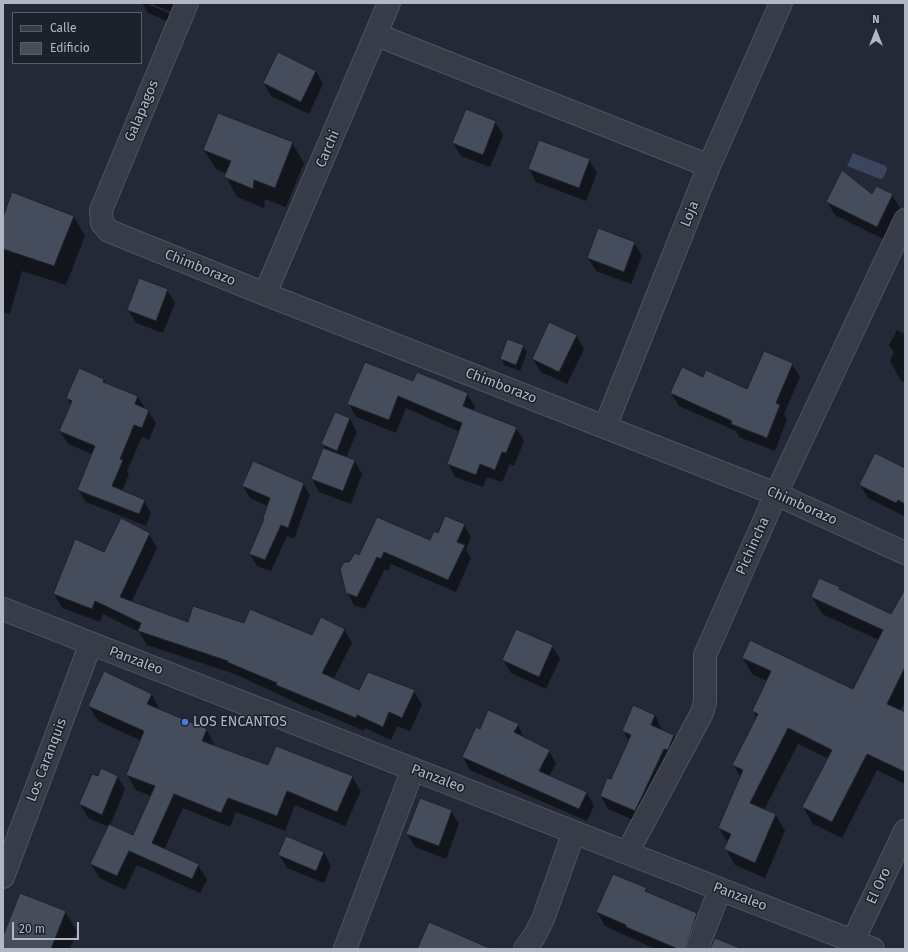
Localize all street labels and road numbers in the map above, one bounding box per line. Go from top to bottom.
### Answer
street label: Galapagos [121,78,163,144]
street label: Carchi [313,128,343,170]
street label: Loja [677,199,703,229]
street label: Chimborazo [162,246,238,290]
street label: Chimborazo [463,365,539,407]
street label: Chimborazo [764,483,840,529]
street label: Pichincha [733,514,773,578]
street label: Panzaleo [107,643,165,679]
street label: Los Caranquis [23,716,71,804]
street label: Panzaleo [409,761,467,797]
street label: El Oro [863,865,895,907]
street label: Panzaleo [711,879,769,915]

